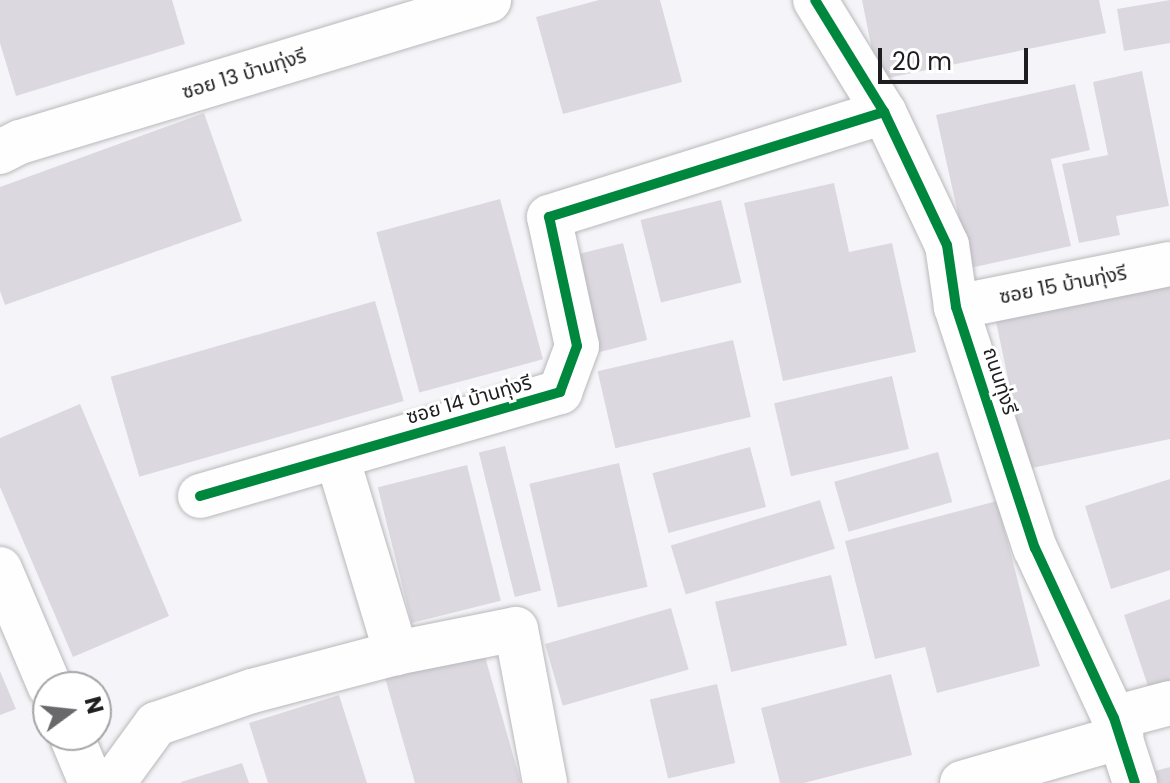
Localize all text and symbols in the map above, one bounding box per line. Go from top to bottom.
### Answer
scale bar [882,32,1032,82]
street label: ซอย 13 บ้านทุ่งรี [179,44,309,104]
text: 20 m [892,45,952,78]
street label: ซอย 15 บ้านทุ่งรี [997,261,1129,309]
street label: ถนนทุ่งรี [978,344,1022,418]
street label: ซอย 14 บ้านทุ่งรี [404,371,534,429]
north arrow [32,671,112,751]
text: N [77,693,111,717]

